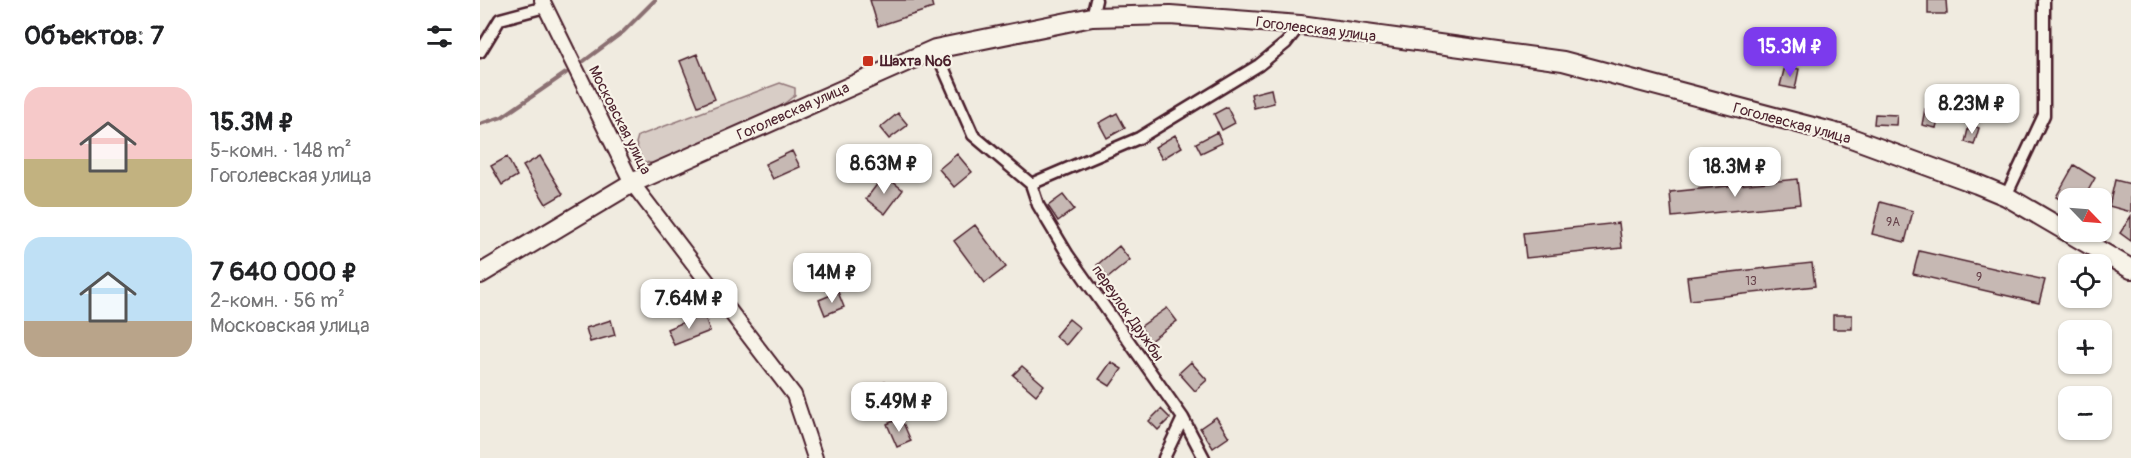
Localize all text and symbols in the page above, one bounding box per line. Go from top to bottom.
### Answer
street label: Гоголевская улица [1255,13,1377,46]
text: Объектов: 7 [24,20,164,52]
icon: filters [423,20,456,53]
pin: 15.3M ₽ [1735,27,1845,78]
text: 15.3M ₽ [1758,34,1822,59]
place label: Шахта №6 [879,52,952,71]
marker: Шахта №6 [861,54,875,68]
street label: Московская улица [584,63,655,178]
street label: Гоголевская улица [734,78,852,145]
pin: 8.23M ₽ [1917,84,2027,135]
text: 8.23M ₽ [1939,91,2005,116]
street label: Гоголевская улица [1731,99,1853,148]
text: 15.3M ₽ [210,106,294,138]
icon: home [72,111,144,183]
text: 5-комн. · 148 m² [210,138,352,163]
pin: 8.63M ₽ [829,144,939,195]
pin: 18.3M ₽ [1680,147,1790,198]
text: 8.63M ₽ [850,151,918,176]
text: 18.3M ₽ [1703,154,1767,179]
text: Гоголевская улица [210,163,371,188]
north arrow [2058,188,2112,242]
map controls [2058,188,2112,440]
house number: 9А [1886,215,1900,230]
pin: 14M ₽ [790,253,874,304]
button: locate [2058,254,2112,308]
text: 7 640 000 ₽ [210,256,358,288]
text: 14M ₽ [807,260,857,285]
icon: home [72,261,144,333]
street label: переулок Дружбы [1087,261,1168,365]
house number: 9 [1976,270,1982,285]
house number: 13 [1745,274,1757,289]
pin: 7.64M ₽ [634,279,744,330]
text: 7.64M ₽ [655,286,723,311]
text: 2-комн. · 56 m² [210,288,345,313]
text: Московская улица [210,313,370,338]
button: + [2058,320,2112,374]
pin: 5.49M ₽ [844,382,954,433]
button: − [2058,386,2112,440]
text: 5.49M ₽ [865,389,933,414]

